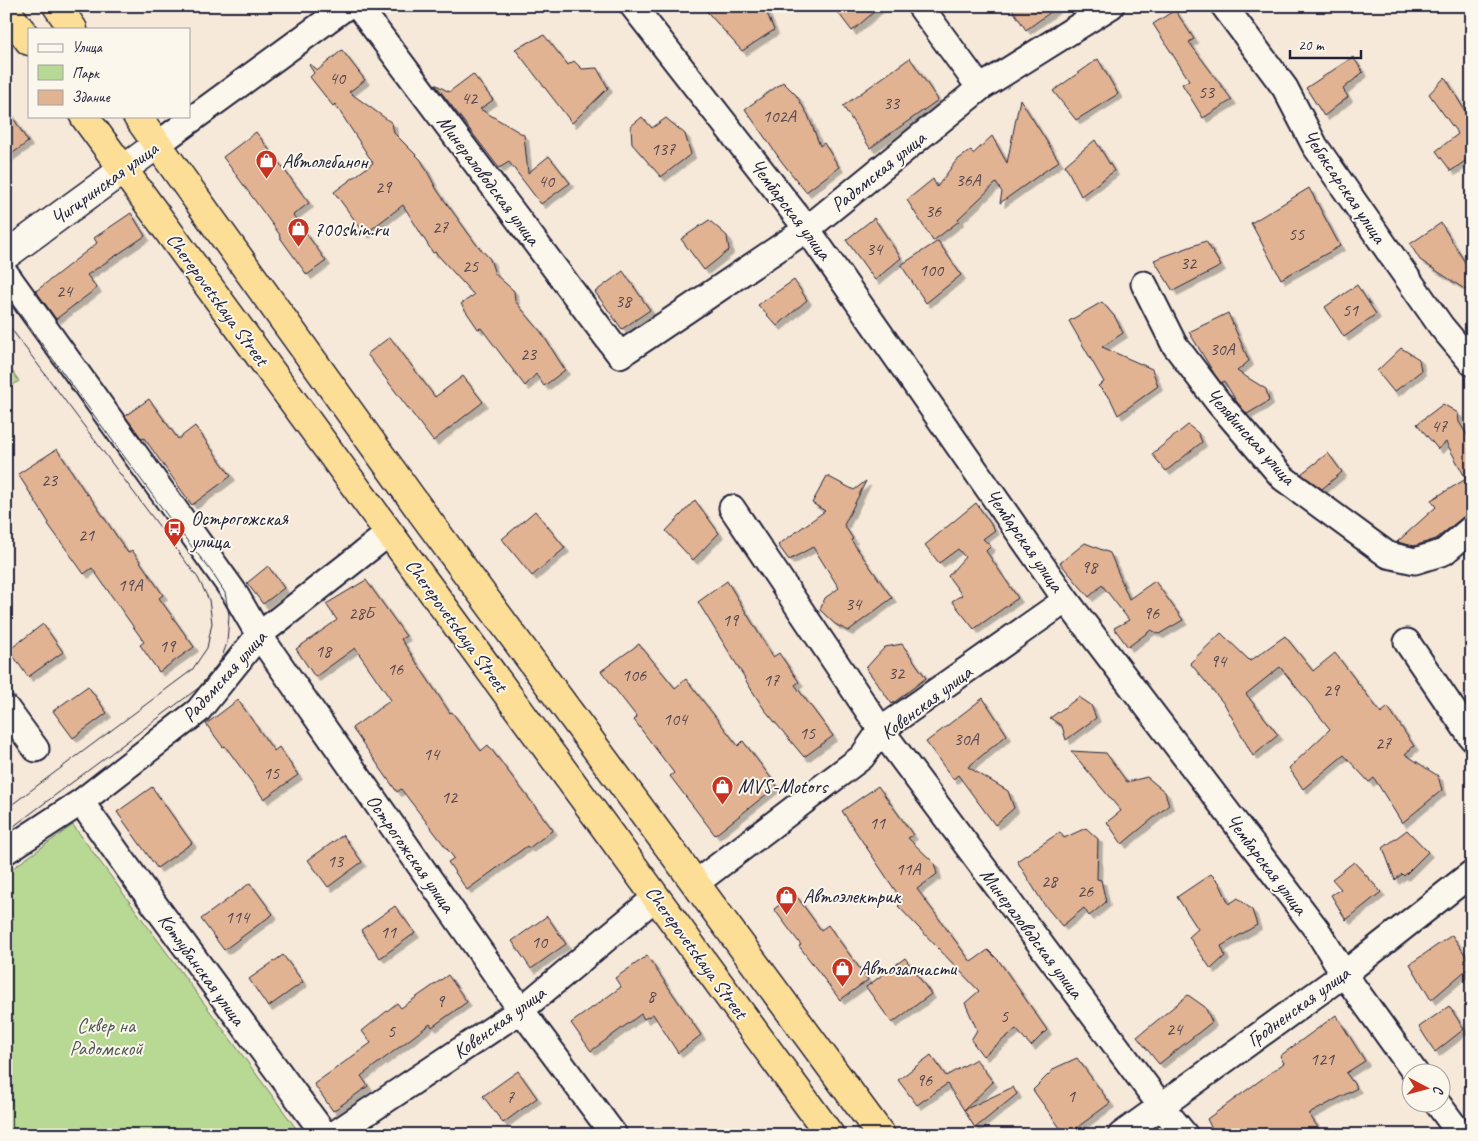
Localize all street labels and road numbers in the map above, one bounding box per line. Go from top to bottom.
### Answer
street label: Минераловодская улица [431,110,547,251]
street label: Радомская улица [826,125,932,217]
street label: Чебоксарская улица [1297,125,1393,250]
street label: Чигиринская улица [46,135,164,231]
street label: Чембарская улица [744,154,838,266]
street label: Cherepovetskaya Street [161,228,276,373]
street label: Челябинская улица [1201,383,1302,492]
street label: Чембарская улица [980,484,1070,598]
street label: Cherepovetskaya Street [400,554,515,699]
street label: Радомская улица [177,624,273,727]
street label: Ковенская улица [876,659,978,745]
street label: Острогожская улица [361,789,461,918]
street label: Чембарская улица [1220,809,1314,921]
street label: Минераловодская улица [974,863,1090,1004]
street label: Cherepovetskaya Street [640,881,755,1026]
street label: Котлубанская улица [153,908,252,1032]
street label: Гродненская улица [1242,960,1356,1052]
street label: Ковенская улица [448,980,551,1064]

